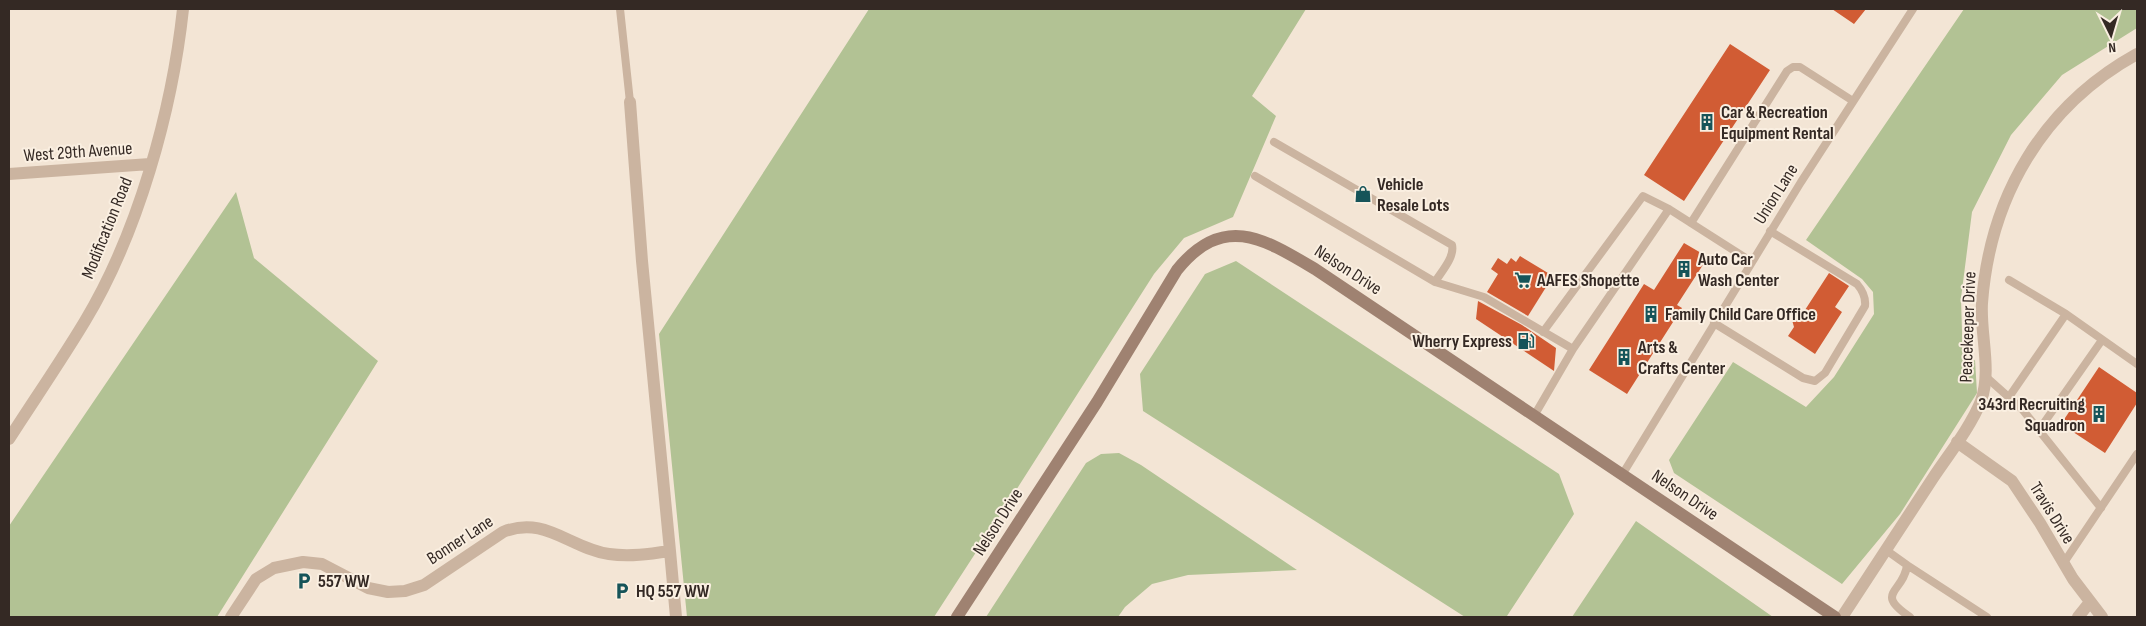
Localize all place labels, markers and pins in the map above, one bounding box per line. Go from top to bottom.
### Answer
place label: Car & Recreation Equipment Rental [1721,102,1834,144]
building icon: Car & Recreation Equipment Rental [1697,112,1717,132]
place label: Vehicle Resale Lots [1377,174,1450,216]
shop icon: Vehicle Resale Lots [1353,184,1373,204]
place label: Auto Car Wash Center [1697,249,1780,291]
building icon: Auto Car Wash Center [1674,259,1694,279]
supermarket icon: AAFES Shopette [1513,270,1533,290]
place label: AAFES Shopette [1536,270,1640,291]
building icon: Family Child Care Office [1641,304,1661,324]
place label: Family Child Care Office [1665,304,1816,325]
place label: Wherry Express [1412,331,1512,352]
fuel station icon: Wherry Express [1516,331,1536,351]
place label: Arts & Crafts Center [1637,337,1726,379]
building icon: Arts & Crafts Center [1614,347,1634,367]
place label: 343rd Recruiting Squadron [1978,394,2085,436]
building icon: 343rd Recruiting Squadron [2089,404,2109,424]
parking icon: 557 WW [294,571,314,591]
place label: 557 WW [318,571,370,592]
parking icon: HQ 557 WW [612,581,632,601]
place label: HQ 557 WW [636,581,710,602]

